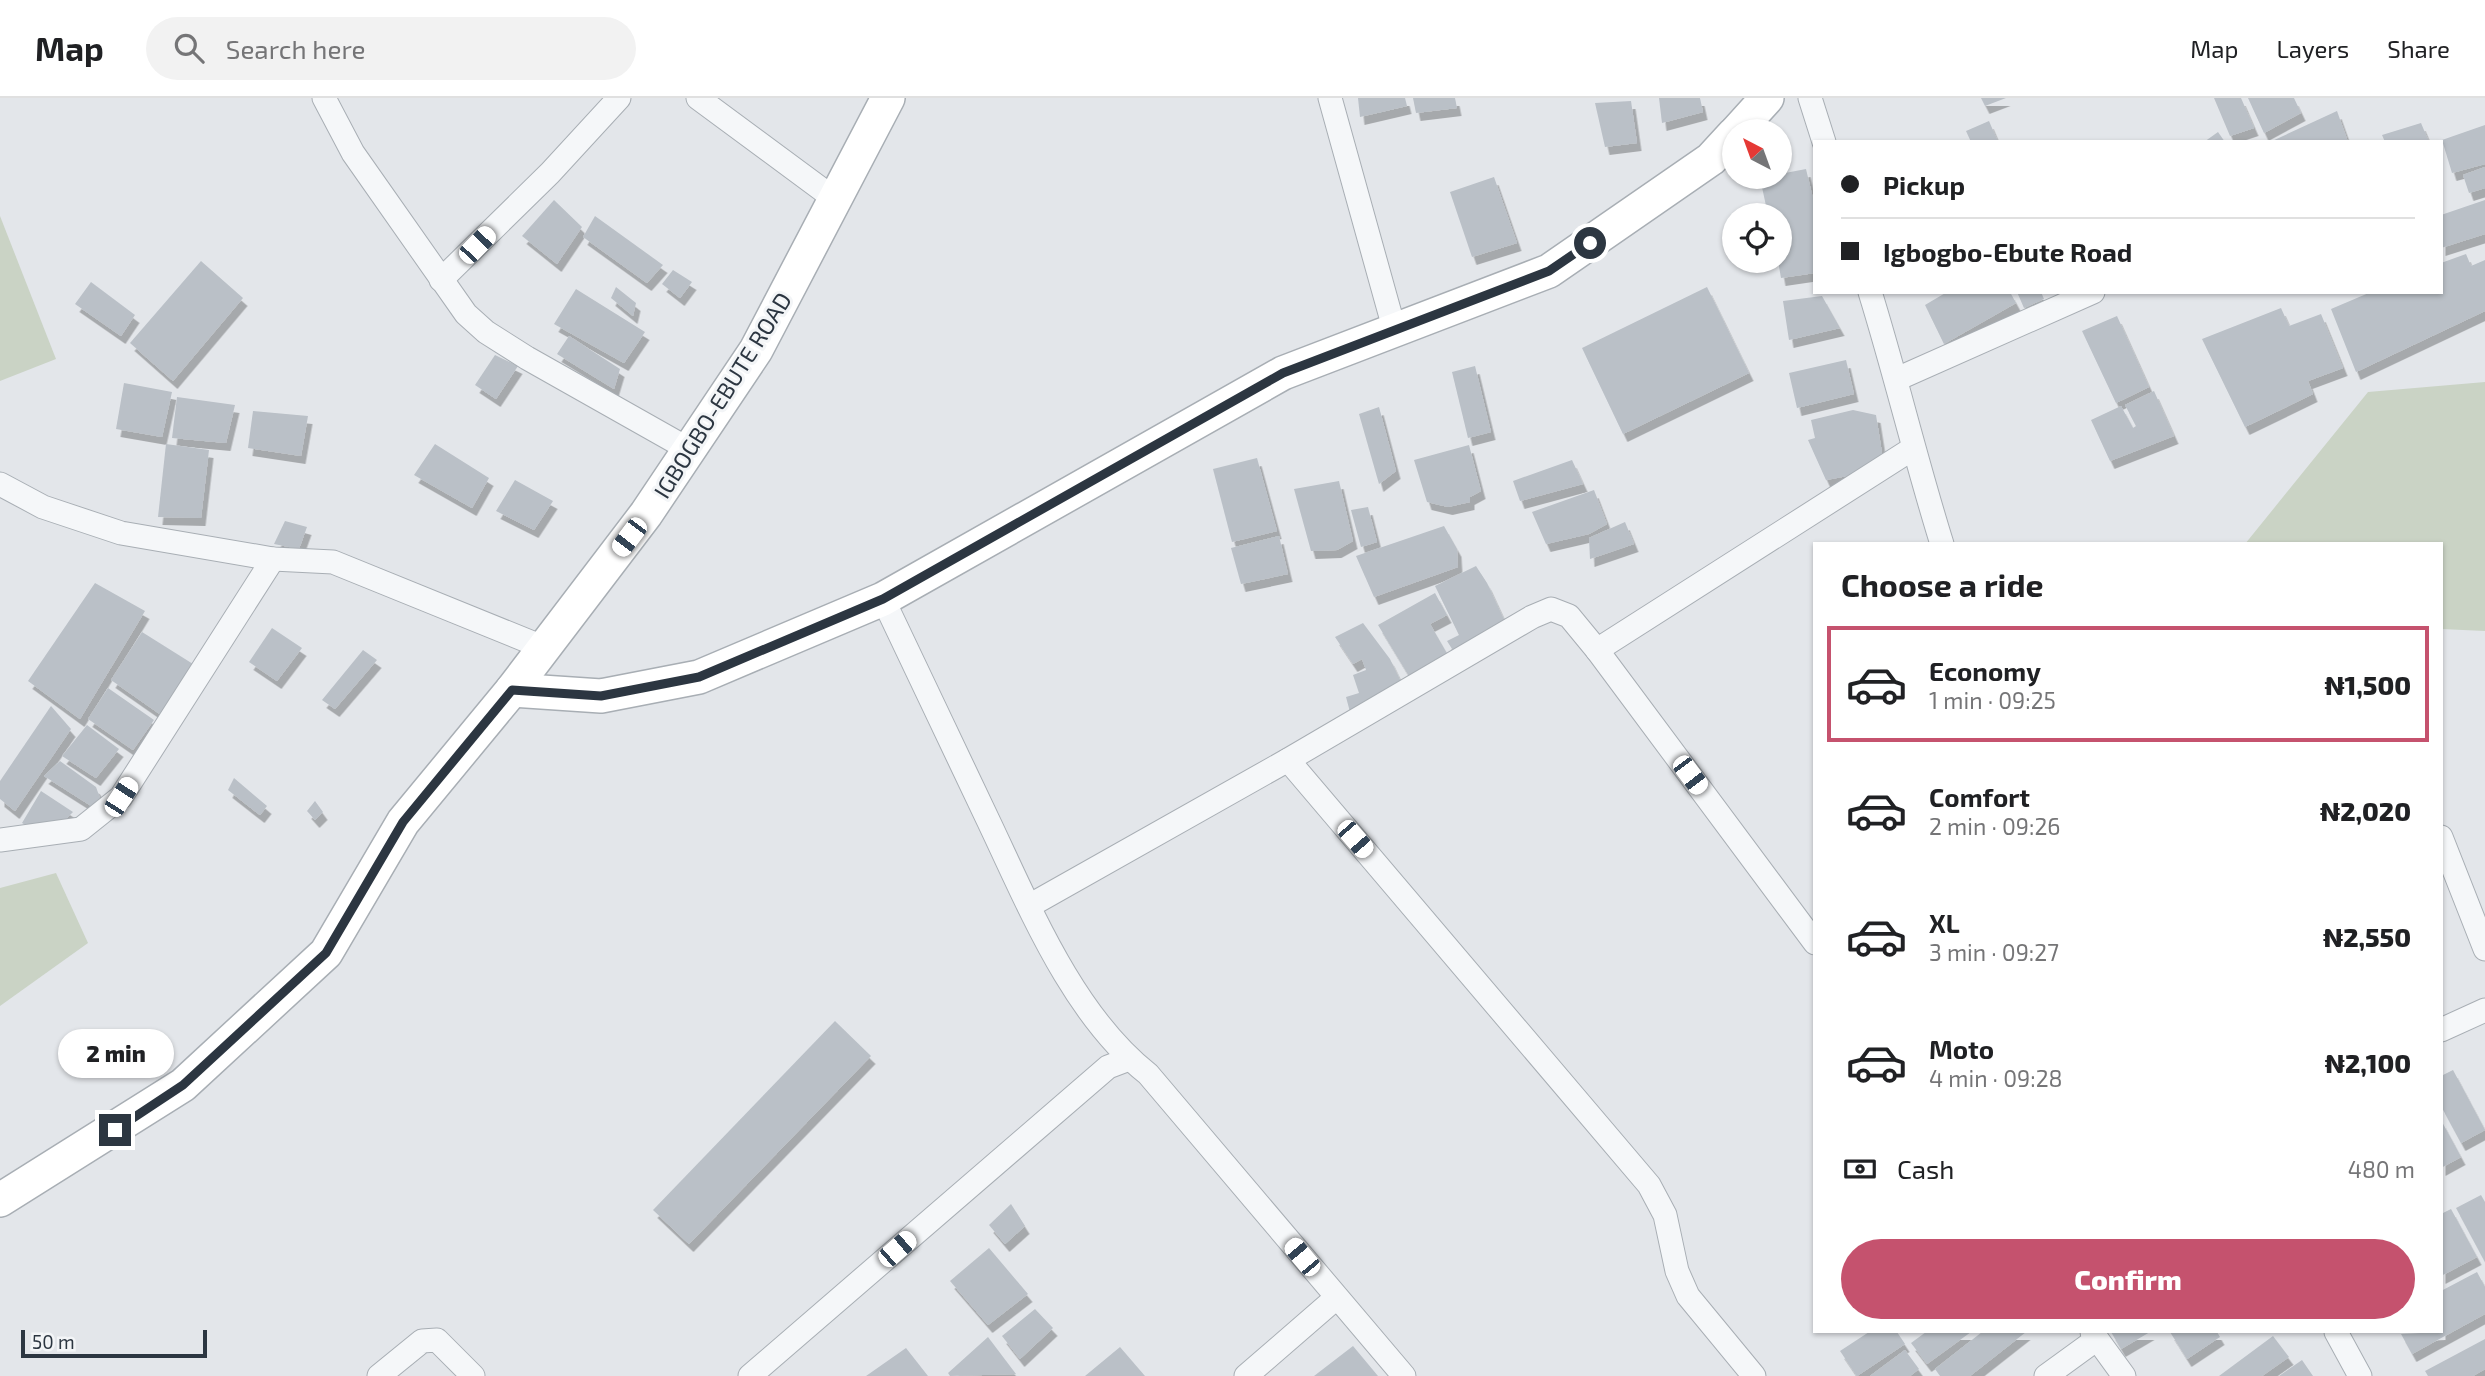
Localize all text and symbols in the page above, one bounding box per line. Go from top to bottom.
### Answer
search box [146,17,636,80]
text: Map [35,28,104,68]
icon: search [170,29,208,67]
text: Search here [226,33,365,64]
text: Map [2190,34,2238,63]
text: Layers [2276,34,2349,63]
text: Share [2387,34,2450,63]
north arrow [1722,119,1792,189]
map controls [1722,119,1792,273]
text: Pickup [1883,169,1965,200]
button: locate [1722,203,1792,273]
car [455,223,500,267]
route start [1574,227,1606,259]
text: Igbogbo-Ebute Road [1883,236,2132,267]
street label: IGBOGBO-EBUTE ROAD [647,287,797,503]
car [608,514,651,560]
text: Choose a ride [1841,565,2044,603]
icon: car [1845,653,1908,716]
text: Economy [1929,655,2041,686]
text: ₦1,500 [2324,669,2411,700]
text: 1 min · 09:25 [1929,686,2056,714]
car [1669,752,1712,798]
car [101,774,142,820]
icon: car [1845,779,1908,842]
text: Comfort [1929,781,2030,812]
text: ₦2,020 [2320,795,2411,826]
text: 2 min · 09:26 [1929,812,2061,840]
car [1334,816,1377,862]
icon: car [1845,905,1908,968]
text: XL [1929,907,1960,938]
text: ₦2,550 [2323,921,2411,952]
text: 3 min · 09:27 [1929,938,2059,966]
callout: 2 min [57,1028,173,1077]
icon: car [1845,1031,1908,1094]
text: Moto [1929,1033,1994,1064]
text: 2 min [86,1039,146,1067]
text: ₦2,100 [2325,1047,2411,1078]
text: 4 min · 09:28 [1929,1064,2063,1092]
route end [99,1114,131,1146]
icon: cash [1841,1150,1879,1188]
text: Cash [1897,1153,1954,1184]
text: 480 m [2348,1155,2415,1183]
car [875,1227,920,1271]
car [1281,1234,1324,1280]
button: Confirm [1841,1239,2415,1319]
scale bar [21,1327,206,1359]
text: 50 m [32,1330,75,1353]

